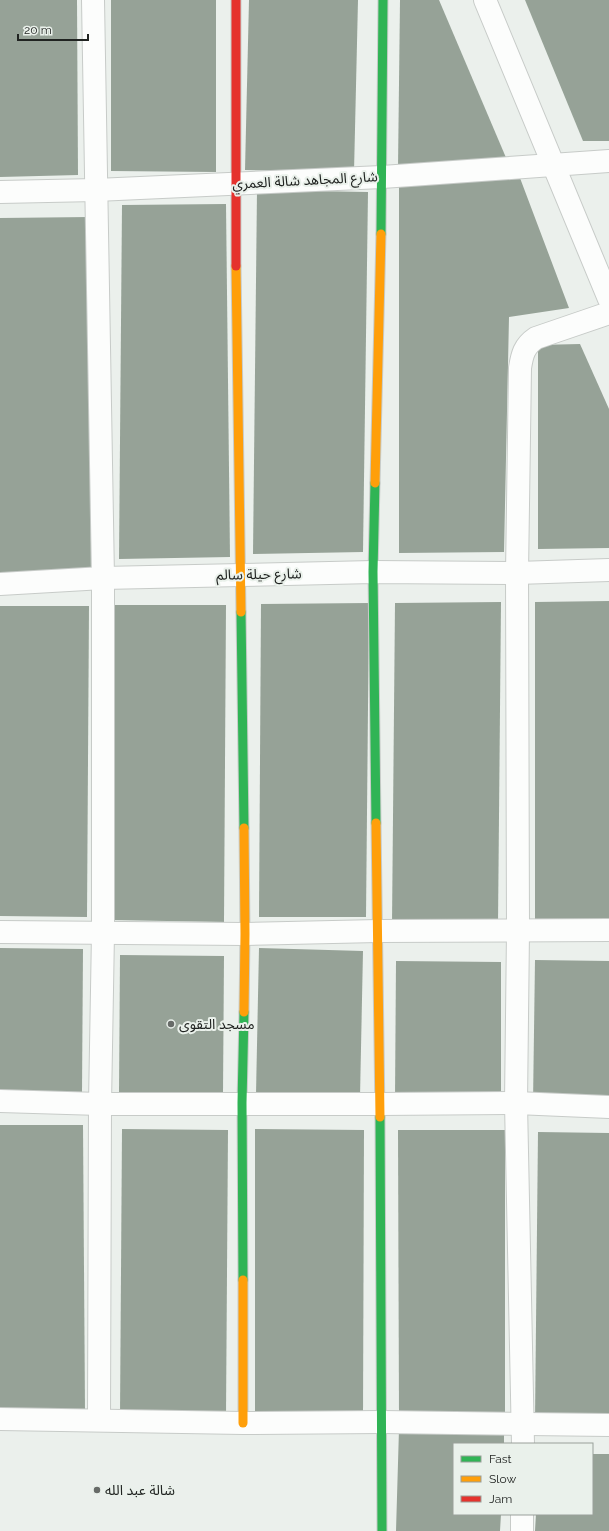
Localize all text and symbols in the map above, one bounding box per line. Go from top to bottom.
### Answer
scale bar [18,16,88,42]
text: 20 m [24,23,52,37]
street label: شارع المجاهد شالة العمري [232,168,378,195]
street label: شارع حيلة سالم [216,565,302,586]
place label: مسجد التقوى [179,1016,255,1033]
marker: مسجد التقوى [166,1019,176,1029]
legend [453,1443,593,1515]
text: Fast [489,1452,512,1466]
text: Slow [489,1472,516,1486]
place label: شالة عبد الله [105,1482,175,1498]
marker: شالة عبد الله [92,1485,102,1495]
text: Jam [489,1492,512,1506]

